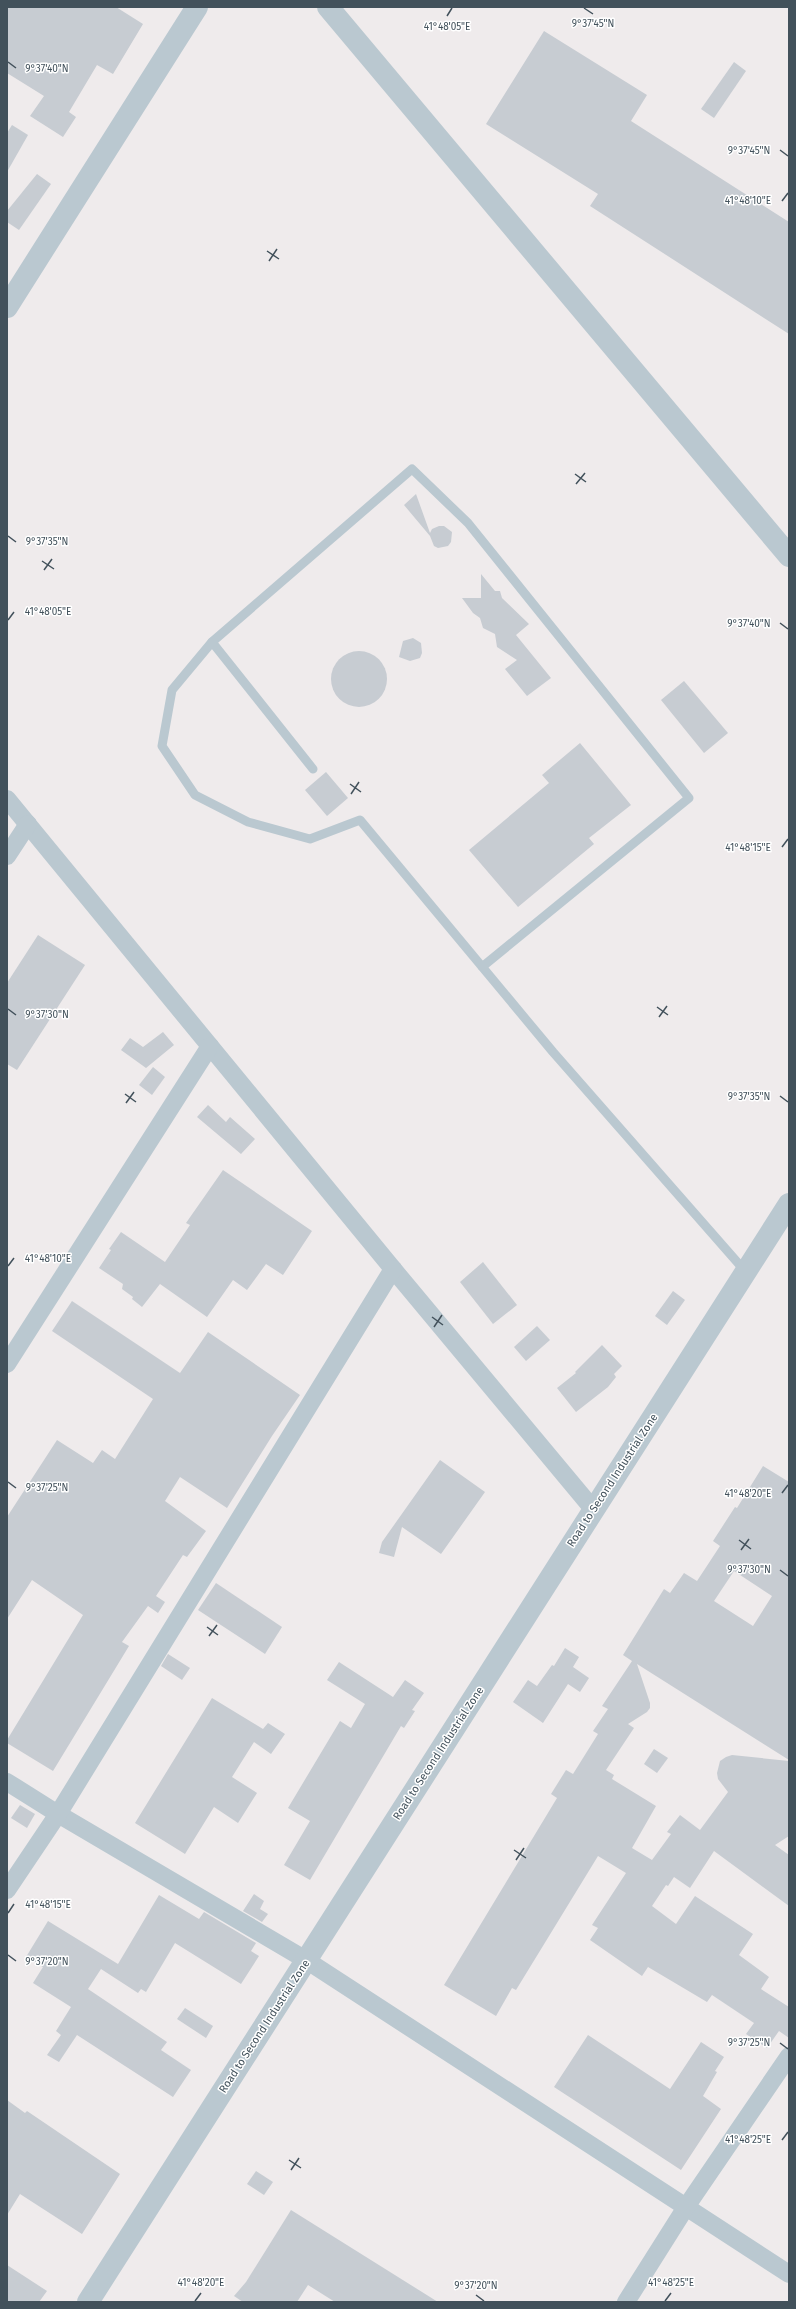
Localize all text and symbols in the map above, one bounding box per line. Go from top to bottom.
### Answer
text: 9°37'45"N [572,18,614,30]
text: 41°48'05"E [424,21,470,33]
text: 9°37'40"N [25,63,69,75]
text: 9°37'45"N [728,145,770,157]
text: 41°48'10"E [725,195,771,207]
text: 9°37'35"N [26,536,68,548]
text: 41°48'05"E [25,606,71,618]
text: 9°37'40"N [727,618,771,630]
text: 41°48'15"E [725,842,771,854]
text: 9°37'30"N [25,1009,69,1021]
text: 9°37'35"N [728,1091,770,1103]
text: 41°48'10"E [25,1253,71,1265]
street label: Road to Second Industrial Zone [564,1411,660,1549]
text: 9°37'25"N [26,1482,68,1494]
text: 41°48'20"E [725,1488,771,1500]
text: 9°37'30"N [727,1564,771,1576]
street label: Road to Second Industrial Zone [390,1684,486,1822]
text: 41°48'15"E [25,1899,71,1911]
text: 9°37'20"N [25,1956,69,1968]
street label: Road to Second Industrial Zone [216,1957,312,2095]
text: 9°37'25"N [728,2037,770,2049]
text: 41°48'25"E [725,2134,771,2146]
text: 41°48'20"E [178,2277,224,2289]
text: 41°48'25"E [648,2277,694,2289]
text: 9°37'20"N [454,2280,498,2292]

